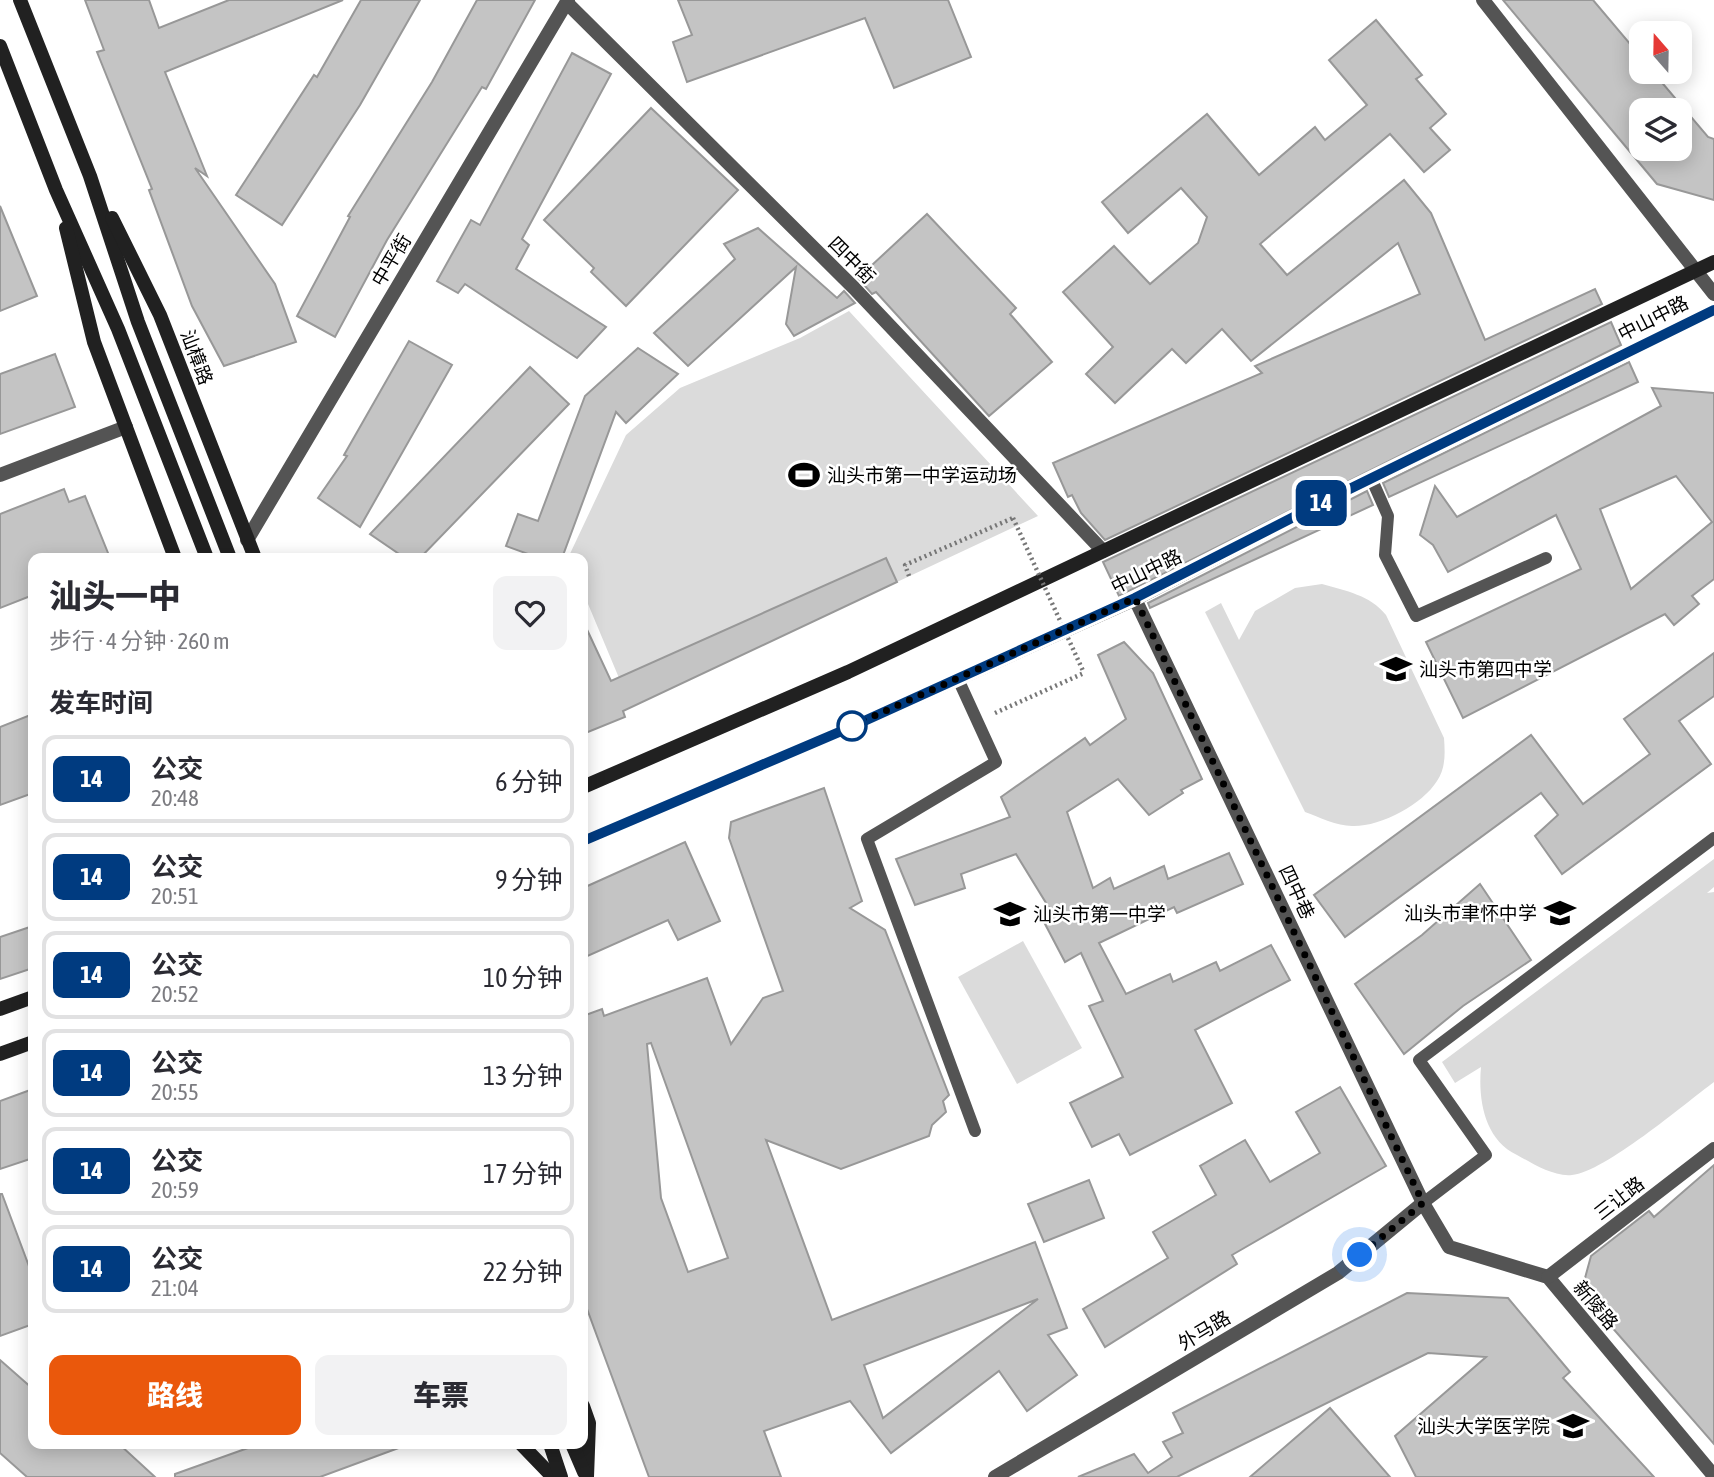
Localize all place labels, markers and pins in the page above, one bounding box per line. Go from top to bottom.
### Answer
sports icon: 汕头市第一中学运动场 [787,458,821,492]
place label: 汕头市第一中学运动场 [827,464,1017,486]
school or university icon: 汕头市第四中学 [1379,652,1413,686]
place label: 汕头市第四中学 [1419,658,1552,680]
unlabelled marker [837,711,867,741]
school or university icon: 汕头市聿怀中学 [1543,896,1577,930]
school or university icon: 汕头市第一中学 [993,897,1027,931]
place label: 汕头市聿怀中学 [1404,902,1537,924]
place label: 汕头市第一中学 [1033,903,1166,925]
school or university icon: 汕头大学医学院 [1556,1409,1590,1443]
place label: 汕头大学医学院 [1417,1415,1550,1437]

